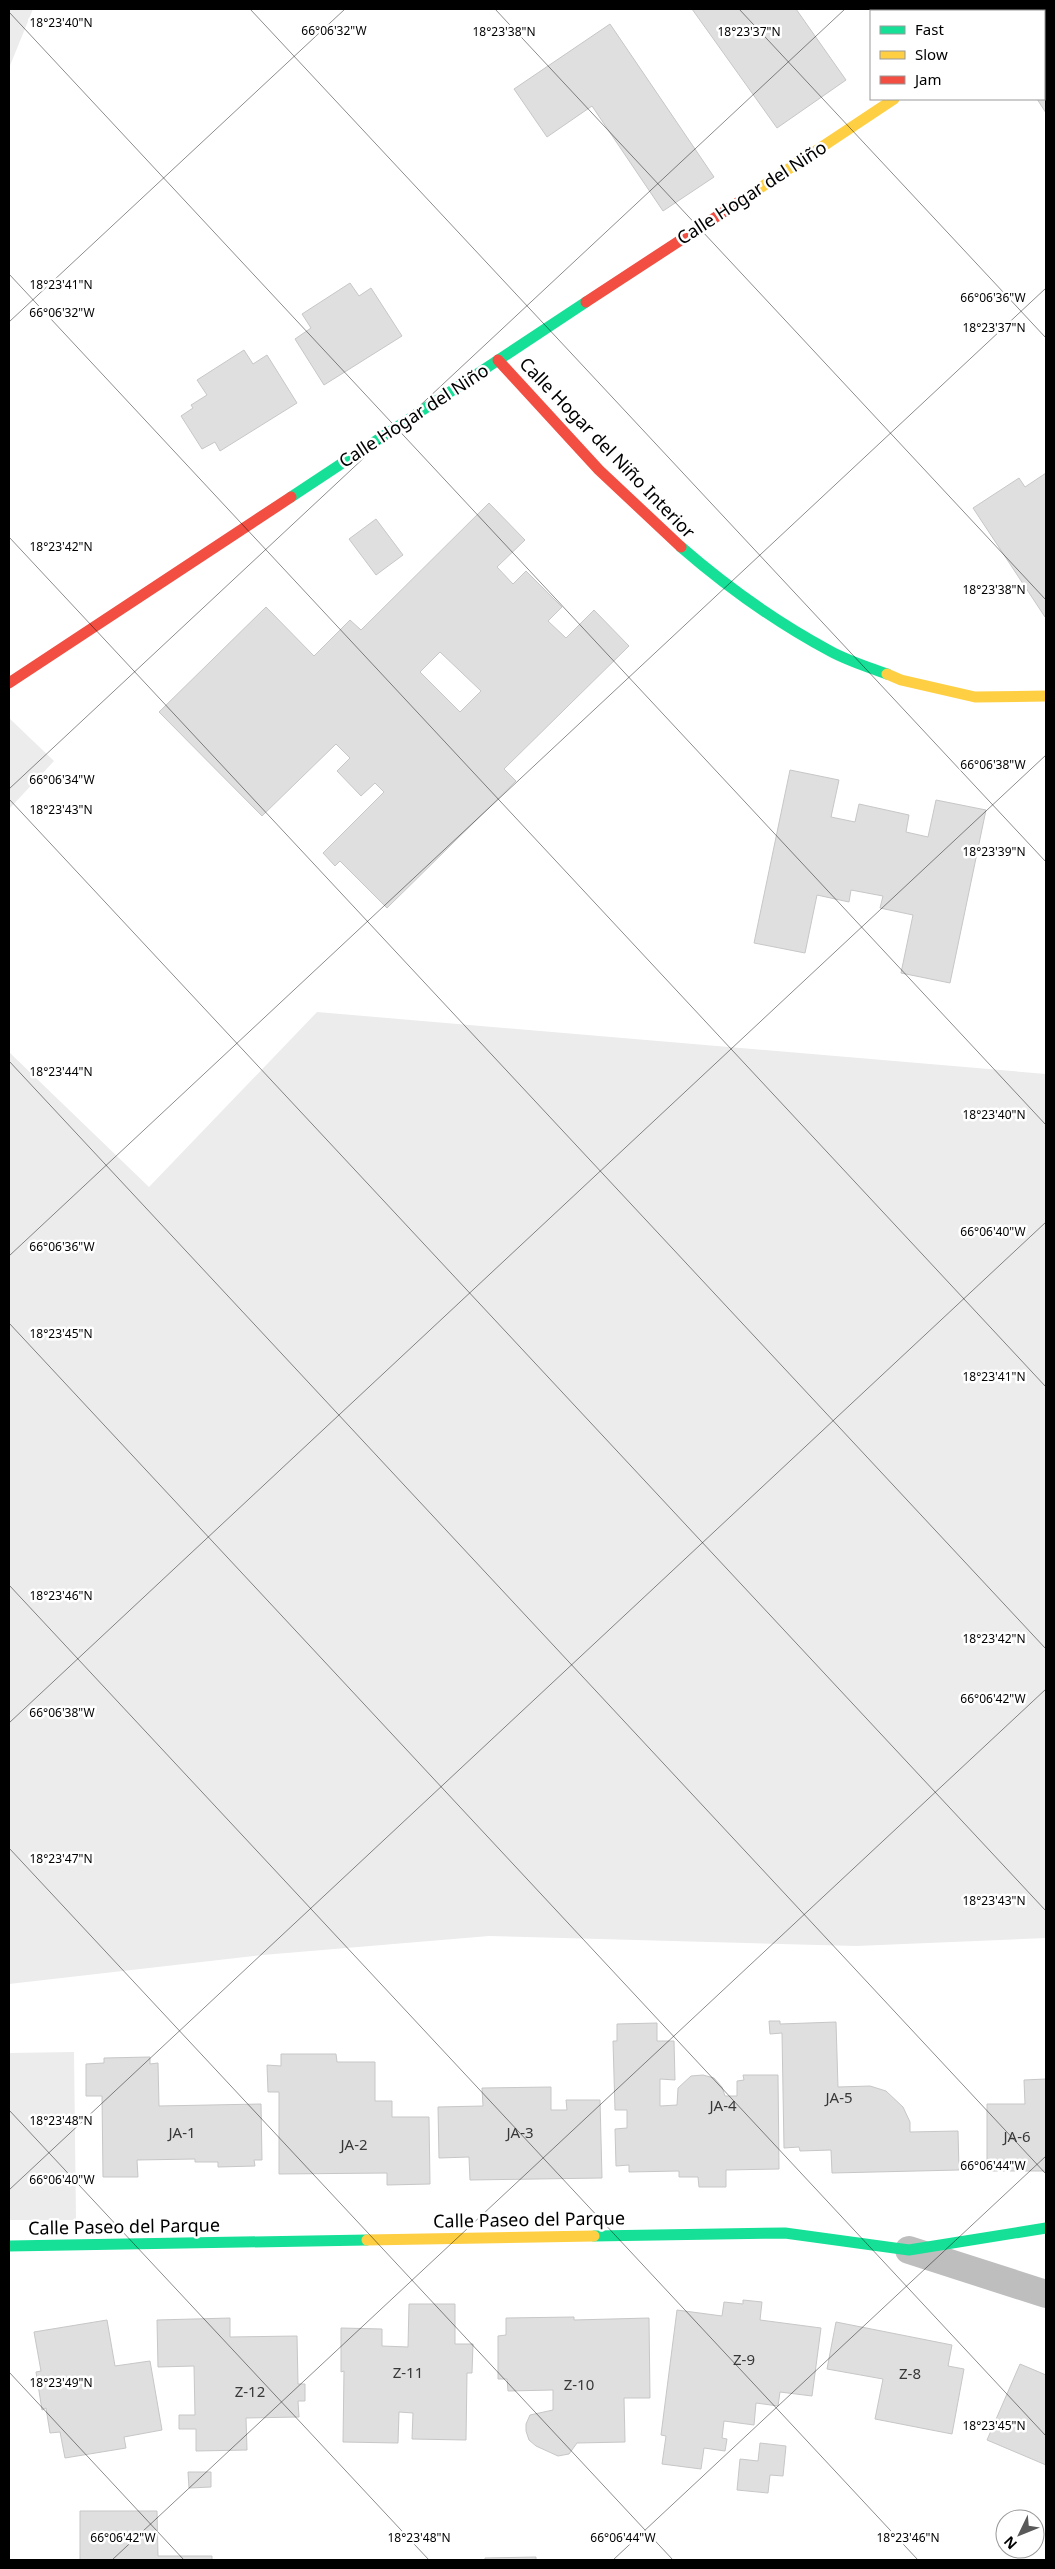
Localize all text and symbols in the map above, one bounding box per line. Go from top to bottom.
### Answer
legend [870,10,1045,100]
text: 18°23'40"N [29,14,93,31]
text: Fast [915,19,944,39]
text: 66°06'32"W [301,22,367,39]
text: 18°23'38"N [472,23,536,40]
text: 18°23'37"N [717,23,781,40]
text: Slow [915,44,948,64]
text: Jam [913,69,942,89]
street label: Calle Hogar del Niño [672,135,831,250]
text: 18°23'41"N [29,276,93,293]
text: 66°06'36"W [960,289,1026,306]
text: 66°06'32"W [29,304,95,321]
text: 18°23'37"N [962,319,1026,336]
street label: Calle Hogar del Niño Interior [515,352,701,543]
street label: Calle Hogar del Niño [334,358,493,473]
text: 18°23'42"N [29,538,93,555]
text: 18°23'38"N [962,581,1026,598]
text: 66°06'38"W [960,756,1026,773]
text: 66°06'34"W [29,771,95,788]
text: 18°23'43"N [29,801,93,818]
text: 18°23'39"N [962,843,1026,860]
text: 18°23'44"N [29,1063,93,1080]
text: 18°23'40"N [962,1106,1026,1123]
text: 66°06'40"W [960,1223,1026,1240]
text: 66°06'36"W [29,1238,95,1255]
text: 18°23'45"N [29,1325,93,1342]
text: 18°23'41"N [962,1368,1026,1385]
text: 18°23'46"N [29,1587,93,1604]
text: 18°23'42"N [962,1630,1026,1647]
text: 66°06'42"W [960,1690,1026,1707]
text: 66°06'38"W [29,1704,95,1721]
text: 18°23'47"N [29,1850,93,1867]
text: 18°23'43"N [962,1892,1026,1909]
house number: JA-5 [823,2087,853,2107]
house number: JA-4 [707,2095,737,2115]
text: 18°23'48"N [29,2112,93,2129]
house number: JA-1 [166,2122,196,2142]
house number: JA-3 [504,2122,534,2142]
house number: JA-6 [1001,2126,1031,2146]
house number: JA-2 [338,2134,368,2154]
text: 66°06'44"W [960,2157,1026,2174]
text: 66°06'40"W [29,2171,95,2188]
street label: Calle Paseo del Parque [433,2205,625,2233]
street label: Calle Paseo del Parque [28,2212,220,2240]
house number: Z-9 [733,2349,755,2369]
house number: Z-11 [393,2362,423,2382]
house number: Z-8 [899,2363,921,2383]
text: 18°23'49"N [29,2374,93,2391]
house number: Z-10 [564,2374,594,2394]
house number: Z-12 [235,2381,265,2401]
text: 18°23'45"N [962,2417,1026,2434]
north arrow [995,2509,1045,2559]
text: 66°06'42"W [90,2529,156,2546]
text: 18°23'48"N [387,2529,451,2546]
text: 66°06'44"W [590,2529,656,2546]
text: 18°23'46"N [876,2529,940,2546]
text: N [999,2533,1021,2554]

